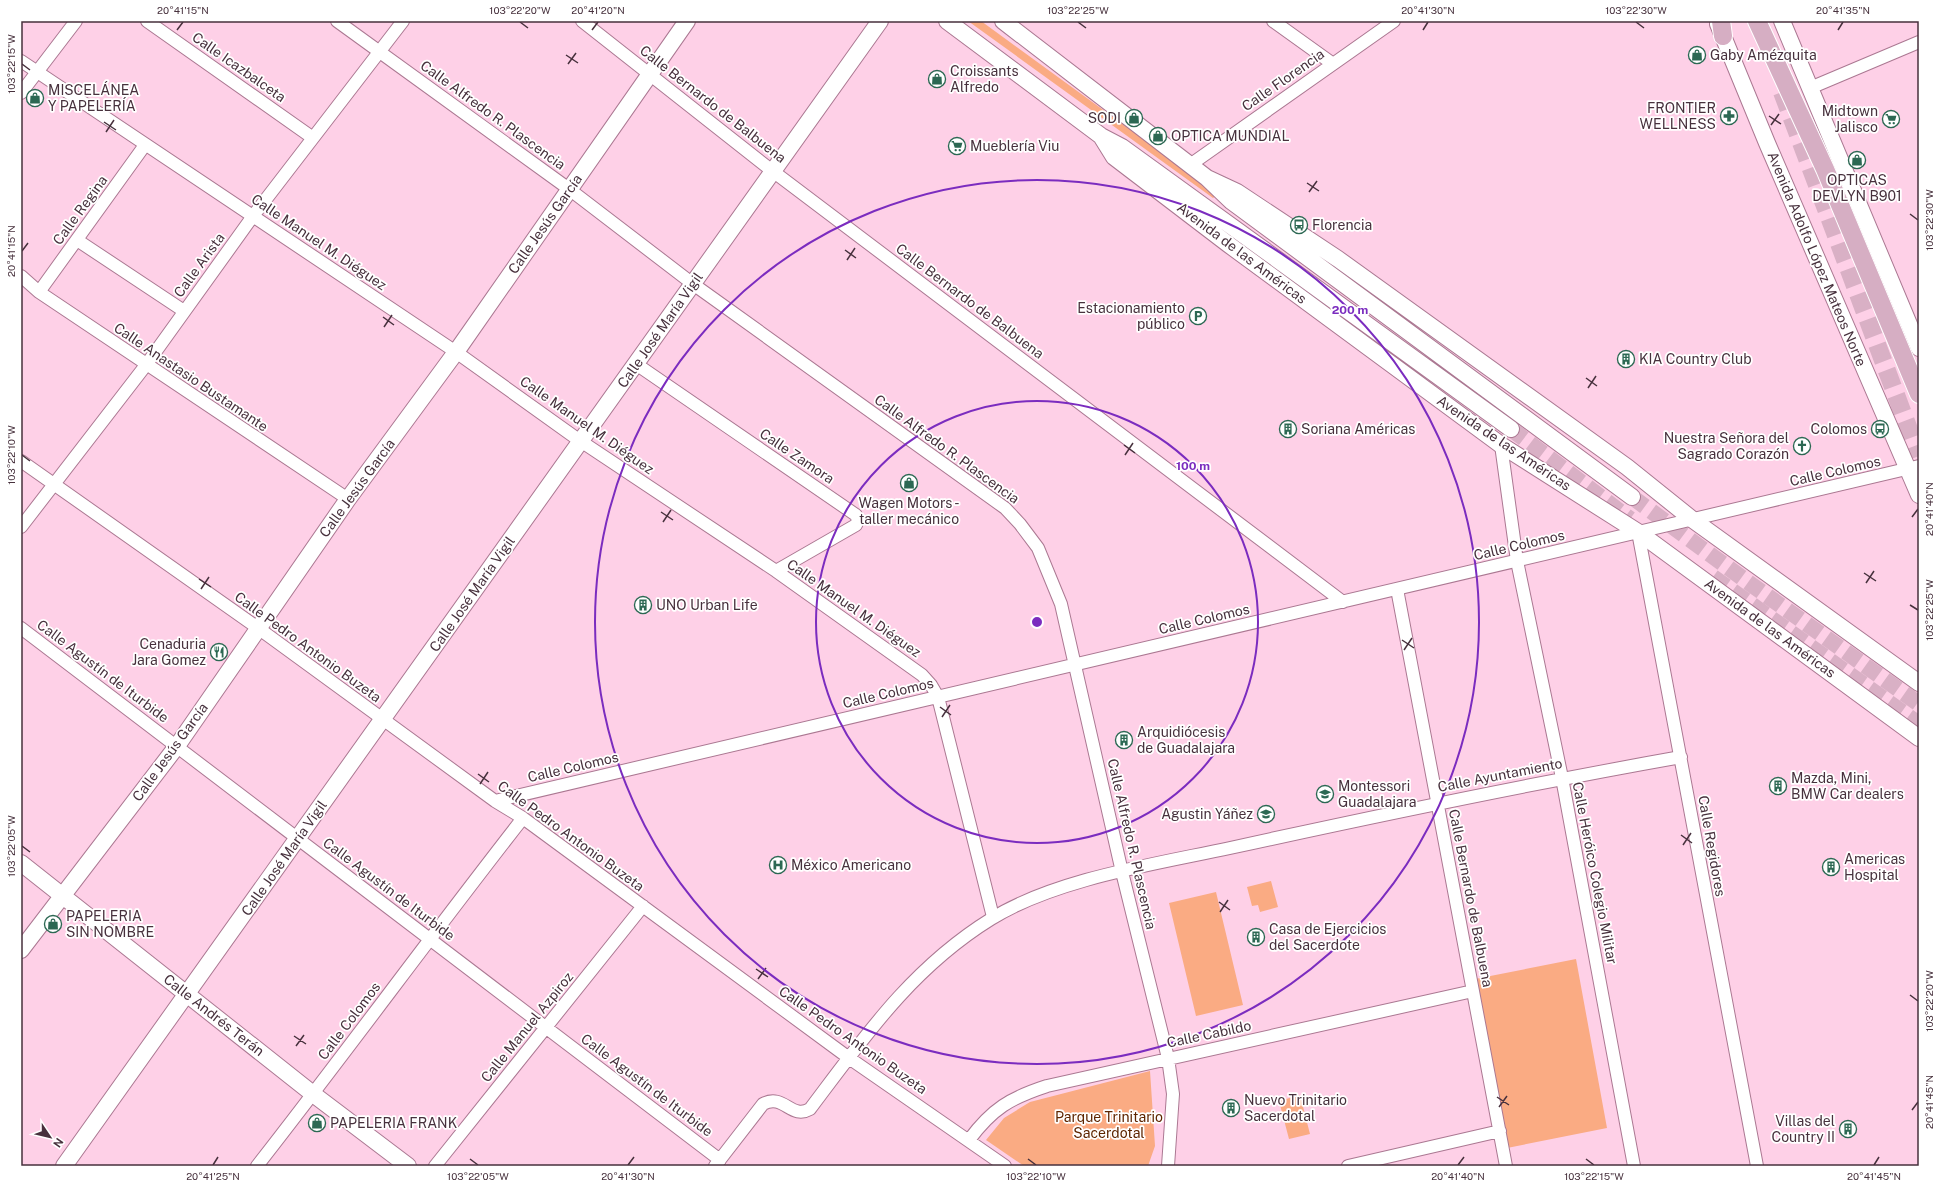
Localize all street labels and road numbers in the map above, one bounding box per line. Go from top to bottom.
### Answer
street label: Calle Icazbalceta [189,29,289,105]
street label: Calle Bernardo de Balbuena [637,42,789,166]
street label: Calle Florencia [1239,46,1327,114]
street label: Calle Alfredo R. Plascencia [418,57,568,173]
street label: Avenida Adolfo López Mateos Norte [1764,149,1870,369]
street label: Calle Jesús García [505,171,585,277]
street label: Calle Regina [50,172,110,248]
street label: Calle Manuel M. Diéguez [248,191,390,293]
street label: Avenida de las Américas [1174,199,1310,307]
street label: Calle Arista [170,230,228,300]
street label: Calle Bernardo de Balbuena [893,240,1047,362]
street label: Calle José María Vigil [614,269,706,391]
street label: Calle Anastasio Bustamante [111,319,271,435]
street label: Calle Manuel M. Diéguez [517,373,657,477]
street label: Calle Alfredo R. Plascencia [872,391,1022,507]
street label: Avenida de las Américas [1434,392,1574,494]
street label: Calle Zamora [757,425,837,487]
street label: Calle Jesús García [316,436,398,540]
street label: Calle Colomos [1788,453,1882,489]
street label: Calle Colomos [1472,527,1566,563]
street label: Calle José María Vigil [426,533,518,655]
street label: Calle Manuel M. Diéguez [784,556,924,660]
street label: Avenida de las Américas [1701,575,1839,681]
street label: Calle Pedro Antonio Buzeta [232,589,384,705]
street label: Calle Colomos [1157,601,1251,637]
street label: Calle Agustín de Iturbide [34,616,172,726]
street label: Calle Colomos [841,675,935,711]
street label: Calle Jesús García [129,700,211,804]
street label: Calle Colomos [526,749,620,785]
street label: Calle Ayuntamiento [1436,755,1564,795]
street label: Calle Alfredo R. Plascencia [1105,757,1159,931]
street label: Calle Pedro Antonio Buzeta [495,778,647,894]
street label: Calle Heróico Colegio Militar [1569,780,1621,966]
street label: Calle Regidores [1695,794,1729,898]
street label: Calle José María Vigil [238,797,330,919]
street label: Calle Bernardo de Balbuena [1446,808,1496,988]
street label: Calle Agustín de Iturbide [320,834,458,944]
street label: Calle Manuel Azpiroz [478,969,576,1085]
street label: Calle Andrés Terán [161,971,267,1059]
street label: Calle Colomos [315,979,383,1063]
street label: Calle Pedro Antonio Buzeta [776,983,930,1097]
street label: Calle Cabildo [1165,1017,1253,1051]
street label: Calle Agustín de Iturbide [578,1030,716,1140]

